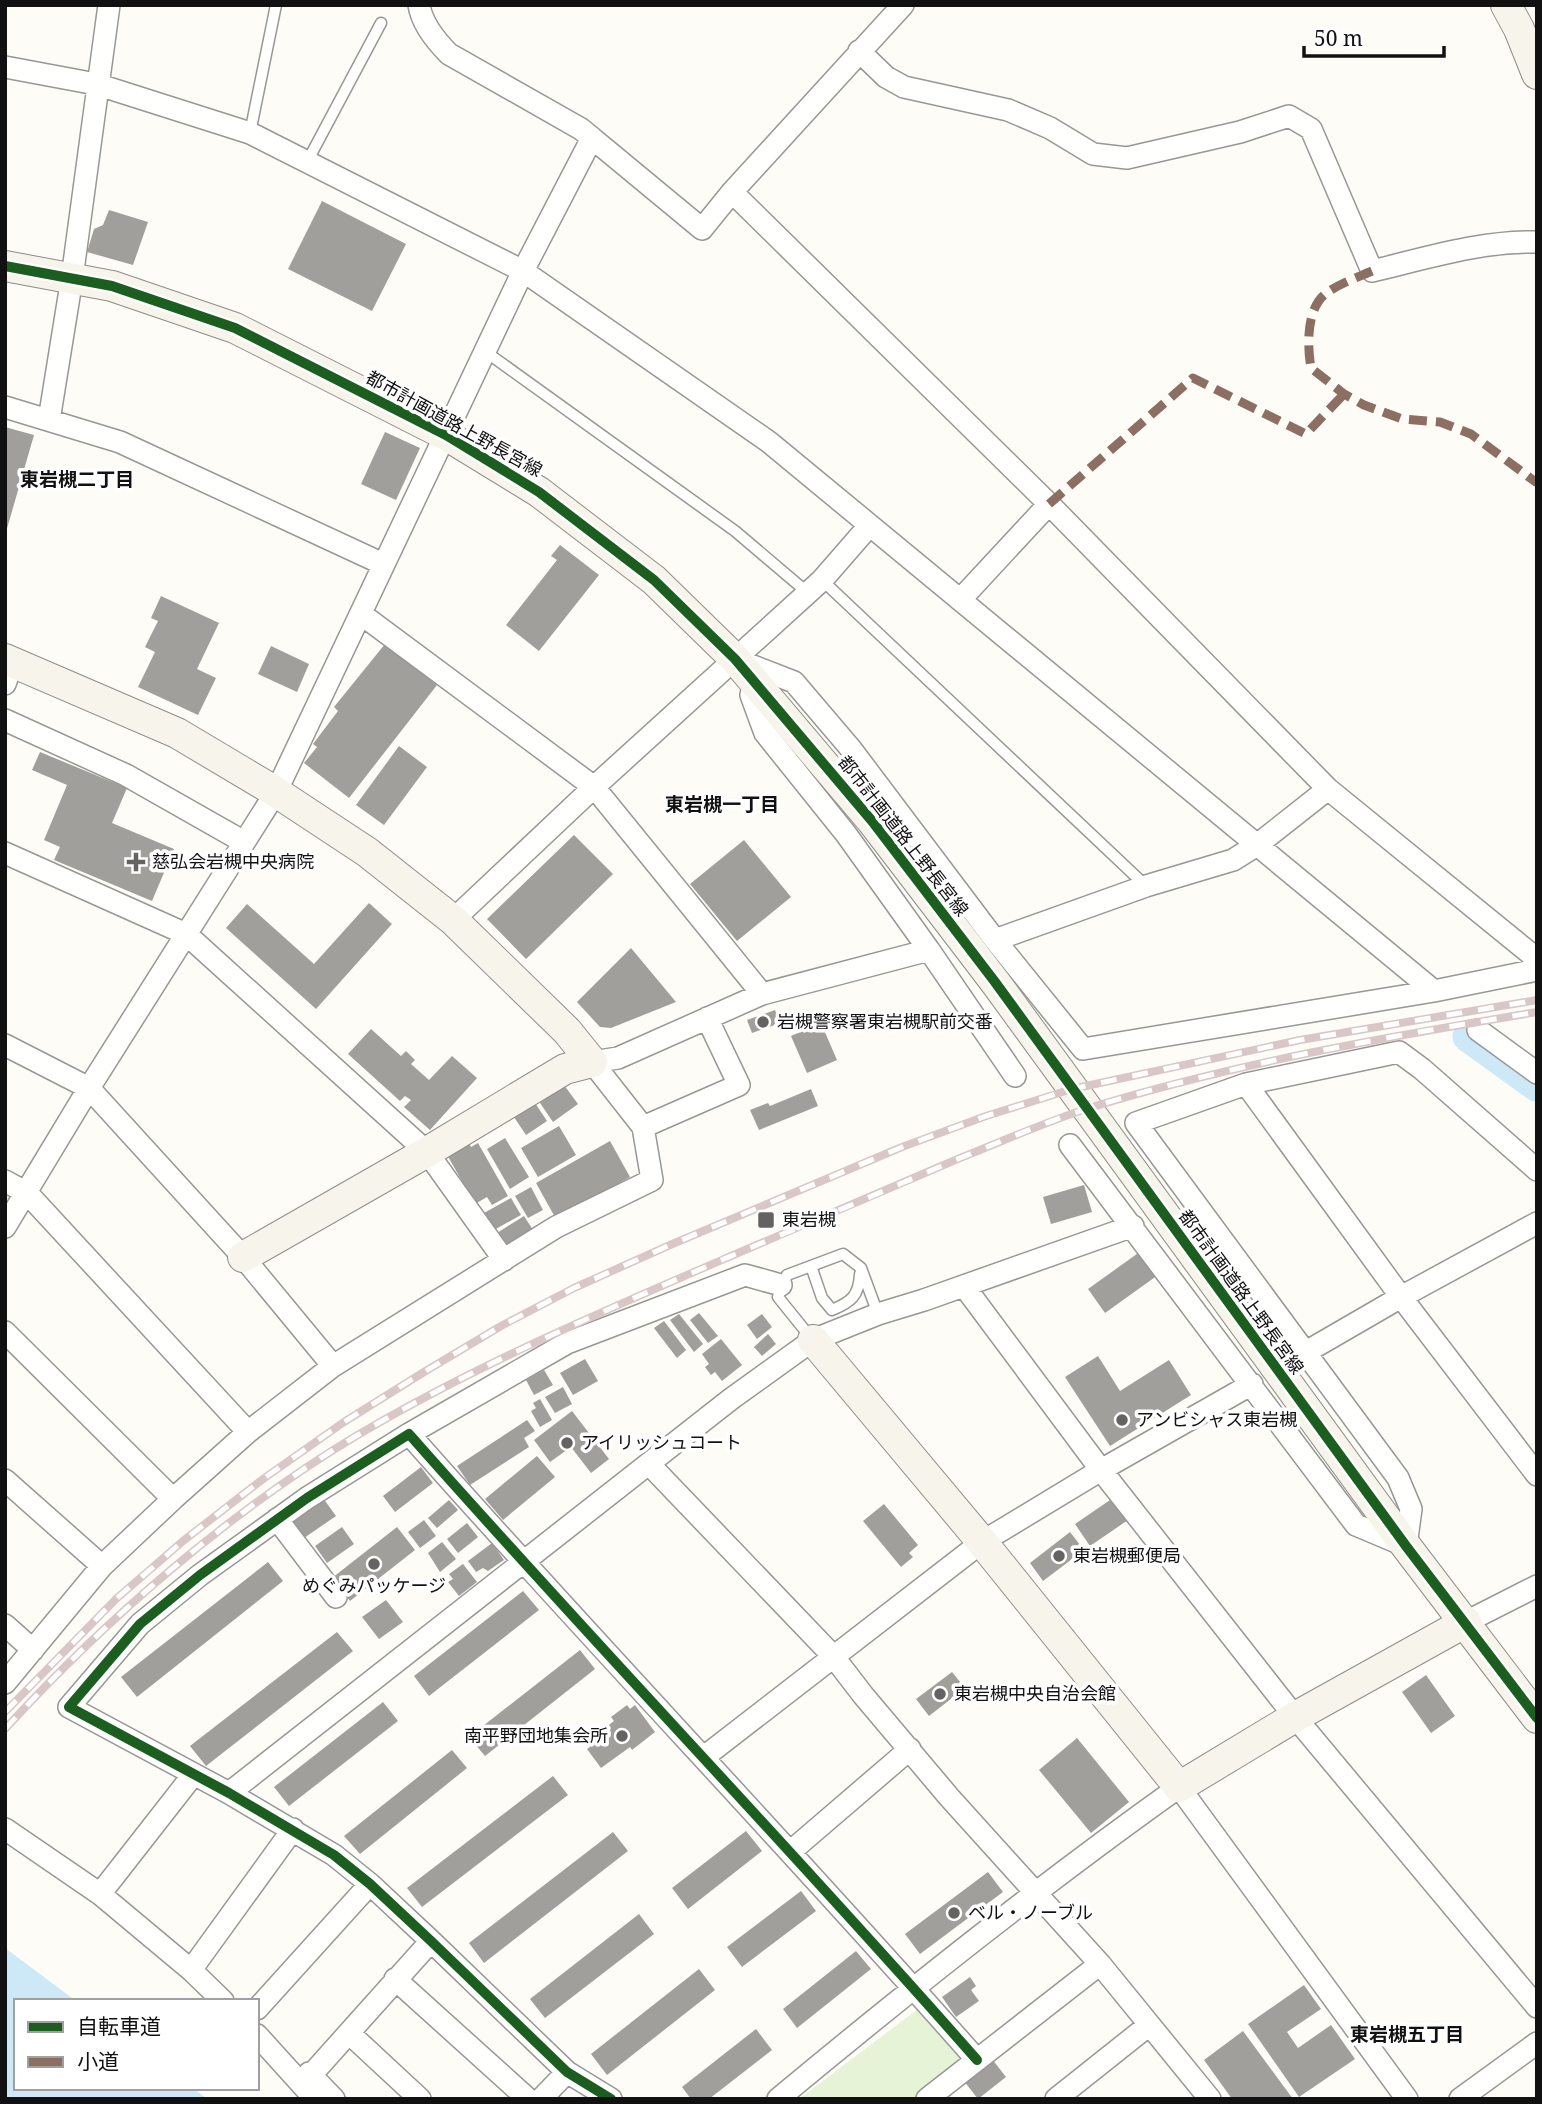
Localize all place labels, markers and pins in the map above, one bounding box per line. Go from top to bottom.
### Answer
place label: 慈弘会岩槻中央病院 [152,849,314,873]
marker: 慈弘会岩槻中央病院 [126,852,146,872]
place label: 岩槻警察署東岩槻駅前交番 [777,1009,993,1033]
marker: 岩槻警察署東岩槻駅前交番 [755,1014,771,1030]
place label: 東岩槻 [782,1207,836,1231]
marker: 東岩槻 [756,1210,776,1230]
place label: アンビシャス東岩槻 [1136,1407,1297,1431]
marker: アンビシャス東岩槻 [1114,1412,1130,1428]
place label: アイリッシュコート [581,1430,742,1454]
marker: アイリッシュコート [559,1435,575,1451]
place label: 東岩槻郵便局 [1073,1543,1181,1567]
marker: 東岩槻郵便局 [1051,1548,1067,1564]
marker: めぐみパッケージ [366,1556,382,1572]
place label: めぐみパッケージ [302,1573,446,1597]
place label: 東岩槻中央自治会館 [954,1681,1116,1705]
marker: 東岩槻中央自治会館 [932,1686,948,1702]
place label: 南平野団地集会所 [464,1723,608,1747]
marker: 南平野団地集会所 [614,1728,630,1744]
place label: ベル・ノーブル [968,1900,1093,1924]
marker: ベル・ノーブル [946,1905,962,1921]

